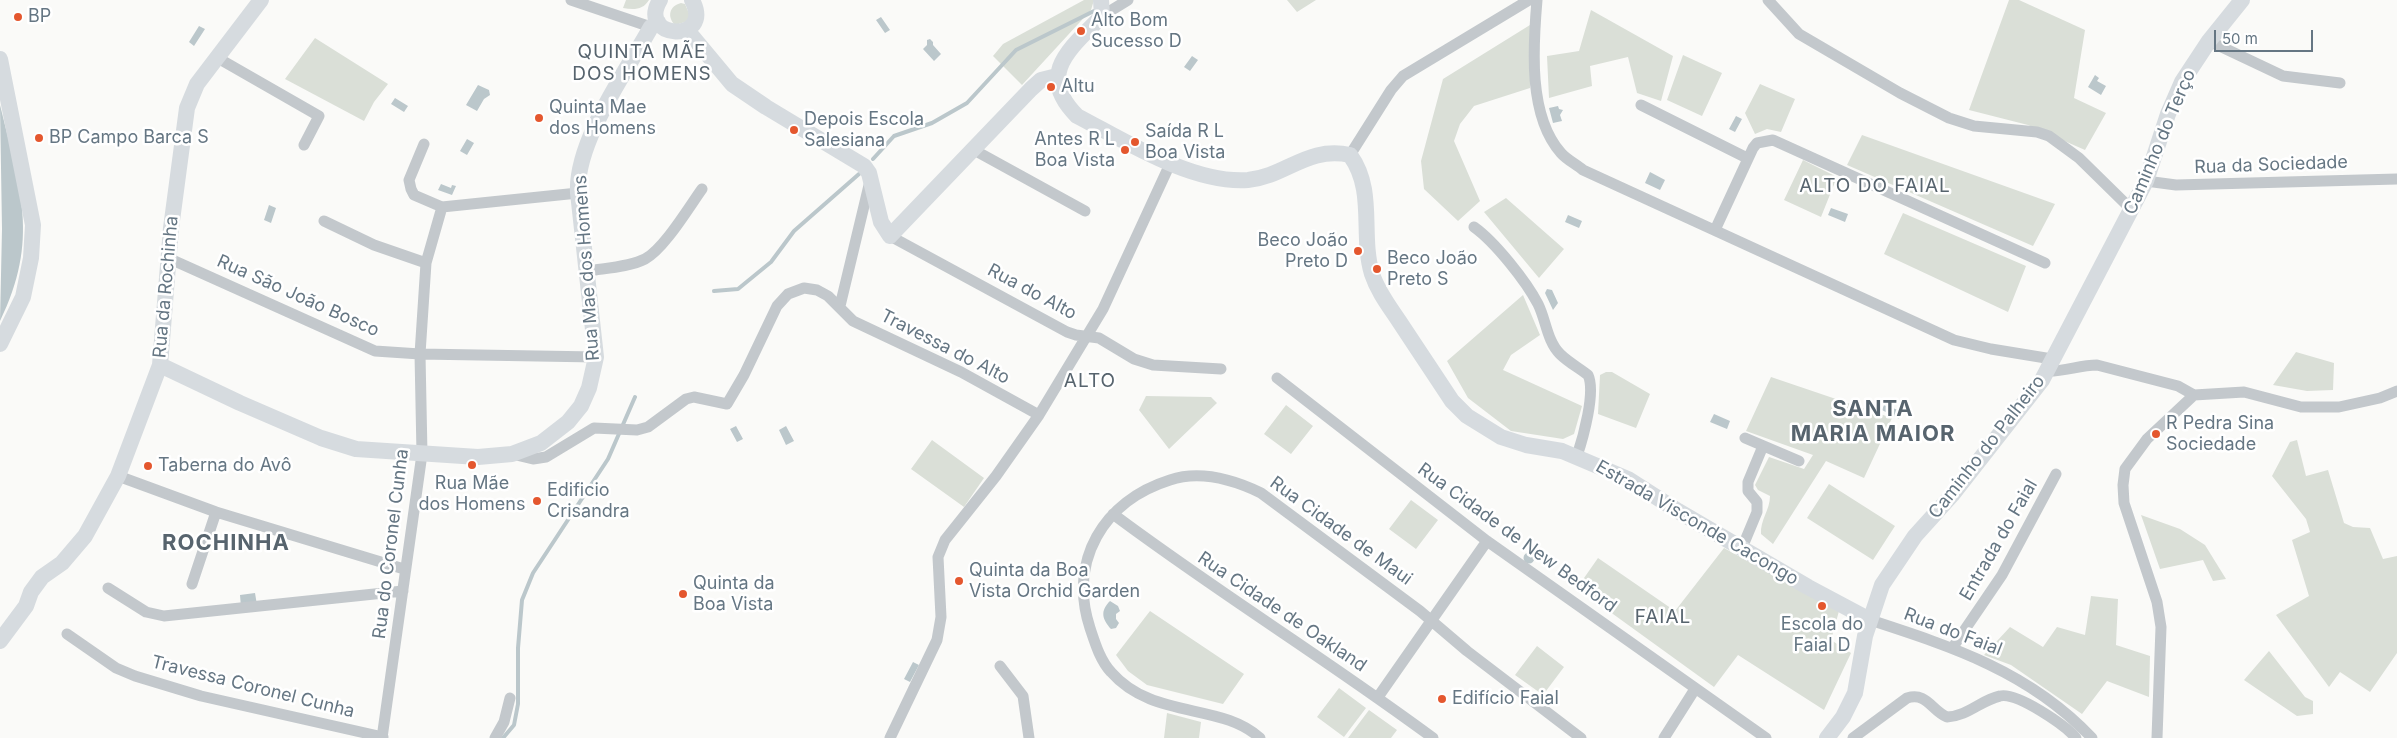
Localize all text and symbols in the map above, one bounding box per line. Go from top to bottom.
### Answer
place label: BP [28,6,51,28]
place label: Alto Bom Sucesso D [1091,10,1182,52]
marker: BP [12,11,24,23]
scale bar [2217,20,2316,52]
marker: Alto Bom Sucesso D [1075,25,1087,37]
text: 50 m [2222,29,2258,48]
district label: QUINTA MÃE DOS HOMENS [571,41,713,85]
street label: Caminho do Terço [2120,66,2200,218]
place label: Altu [1061,76,1095,98]
marker: Altu [1045,81,1057,93]
place label: Quinta Mae dos Homens [549,97,656,140]
place label: Depois Escola Salesiana [804,109,924,152]
marker: Quinta Mae dos Homens [533,112,545,124]
place label: Saída R L Boa Vista [1145,121,1225,163]
marker: Depois Escola Salesiana [788,124,800,136]
place label: BP Campo Barca S [49,127,209,149]
place label: Antes R L Boa Vista [1034,129,1115,172]
marker: BP Campo Barca S [33,132,45,144]
marker: Saída R L Boa Vista [1129,136,1141,148]
marker: Antes R L Boa Vista [1119,144,1131,156]
street label: Rua da Sociedade [2194,152,2348,178]
street label: Rua Mae dos Homens [570,174,604,362]
district label: ALTO DO FAIAL [1798,175,1952,197]
street label: Rua da Rochinha [149,215,183,359]
place label: Beco João Preto D [1257,230,1348,272]
marker: Beco João Preto D [1352,245,1364,257]
place label: Beco João Preto S [1387,248,1478,290]
street label: Rua São João Bosco [214,250,382,342]
street label: Rua do Alto [984,260,1080,324]
marker: Beco João Preto S [1371,263,1383,275]
street label: Travessa do Alto [877,305,1013,389]
district label: ALTO [1063,370,1117,392]
street label: Caminho do Palheiro [1924,371,2050,523]
district label: SANTA MARIA MAIOR [1789,396,1957,448]
place label: R Pedra Sina Sociedade [2166,413,2274,456]
marker: R Pedra Sina Sociedade [2150,428,2162,440]
street label: Rua do Coronel Cunha [369,448,413,640]
place label: Taberna do Avô [158,455,291,477]
street label: Estrada Visconde Cacongo [1592,456,1802,590]
marker: Rua Mãe dos Homens [466,459,478,471]
street label: Rua Cidade de New Bedford [1413,459,1621,617]
marker: Taberna do Avô [142,460,154,472]
street label: Rua Cidade de Maui [1266,472,1416,590]
place label: Rua Mãe dos Homens [419,473,525,516]
street label: Entrada do Faial [1956,476,2042,604]
place label: Edificio Crisandra [547,480,630,522]
marker: Edificio Crisandra [531,495,543,507]
district label: ROCHINHA [161,530,291,556]
street label: Rua Cidade de Oakland [1193,547,1371,677]
place label: Quinta da Boa Vista Orchid Garden [969,560,1140,602]
place label: Quinta da Boa Vista [693,573,775,616]
marker: Quinta da Boa Vista Orchid Garden [953,575,965,587]
marker: Quinta da Boa Vista [677,588,689,600]
marker: Escola do Faial D [1816,600,1828,612]
street label: Rua do Faial [1901,603,2005,661]
district label: FAIAL [1634,606,1692,628]
place label: Escola do Faial D [1781,614,1863,656]
street label: Travessa Coronel Cunha [149,651,357,723]
place label: Edifício Faial [1452,688,1559,710]
marker: Edifício Faial [1436,693,1448,705]

